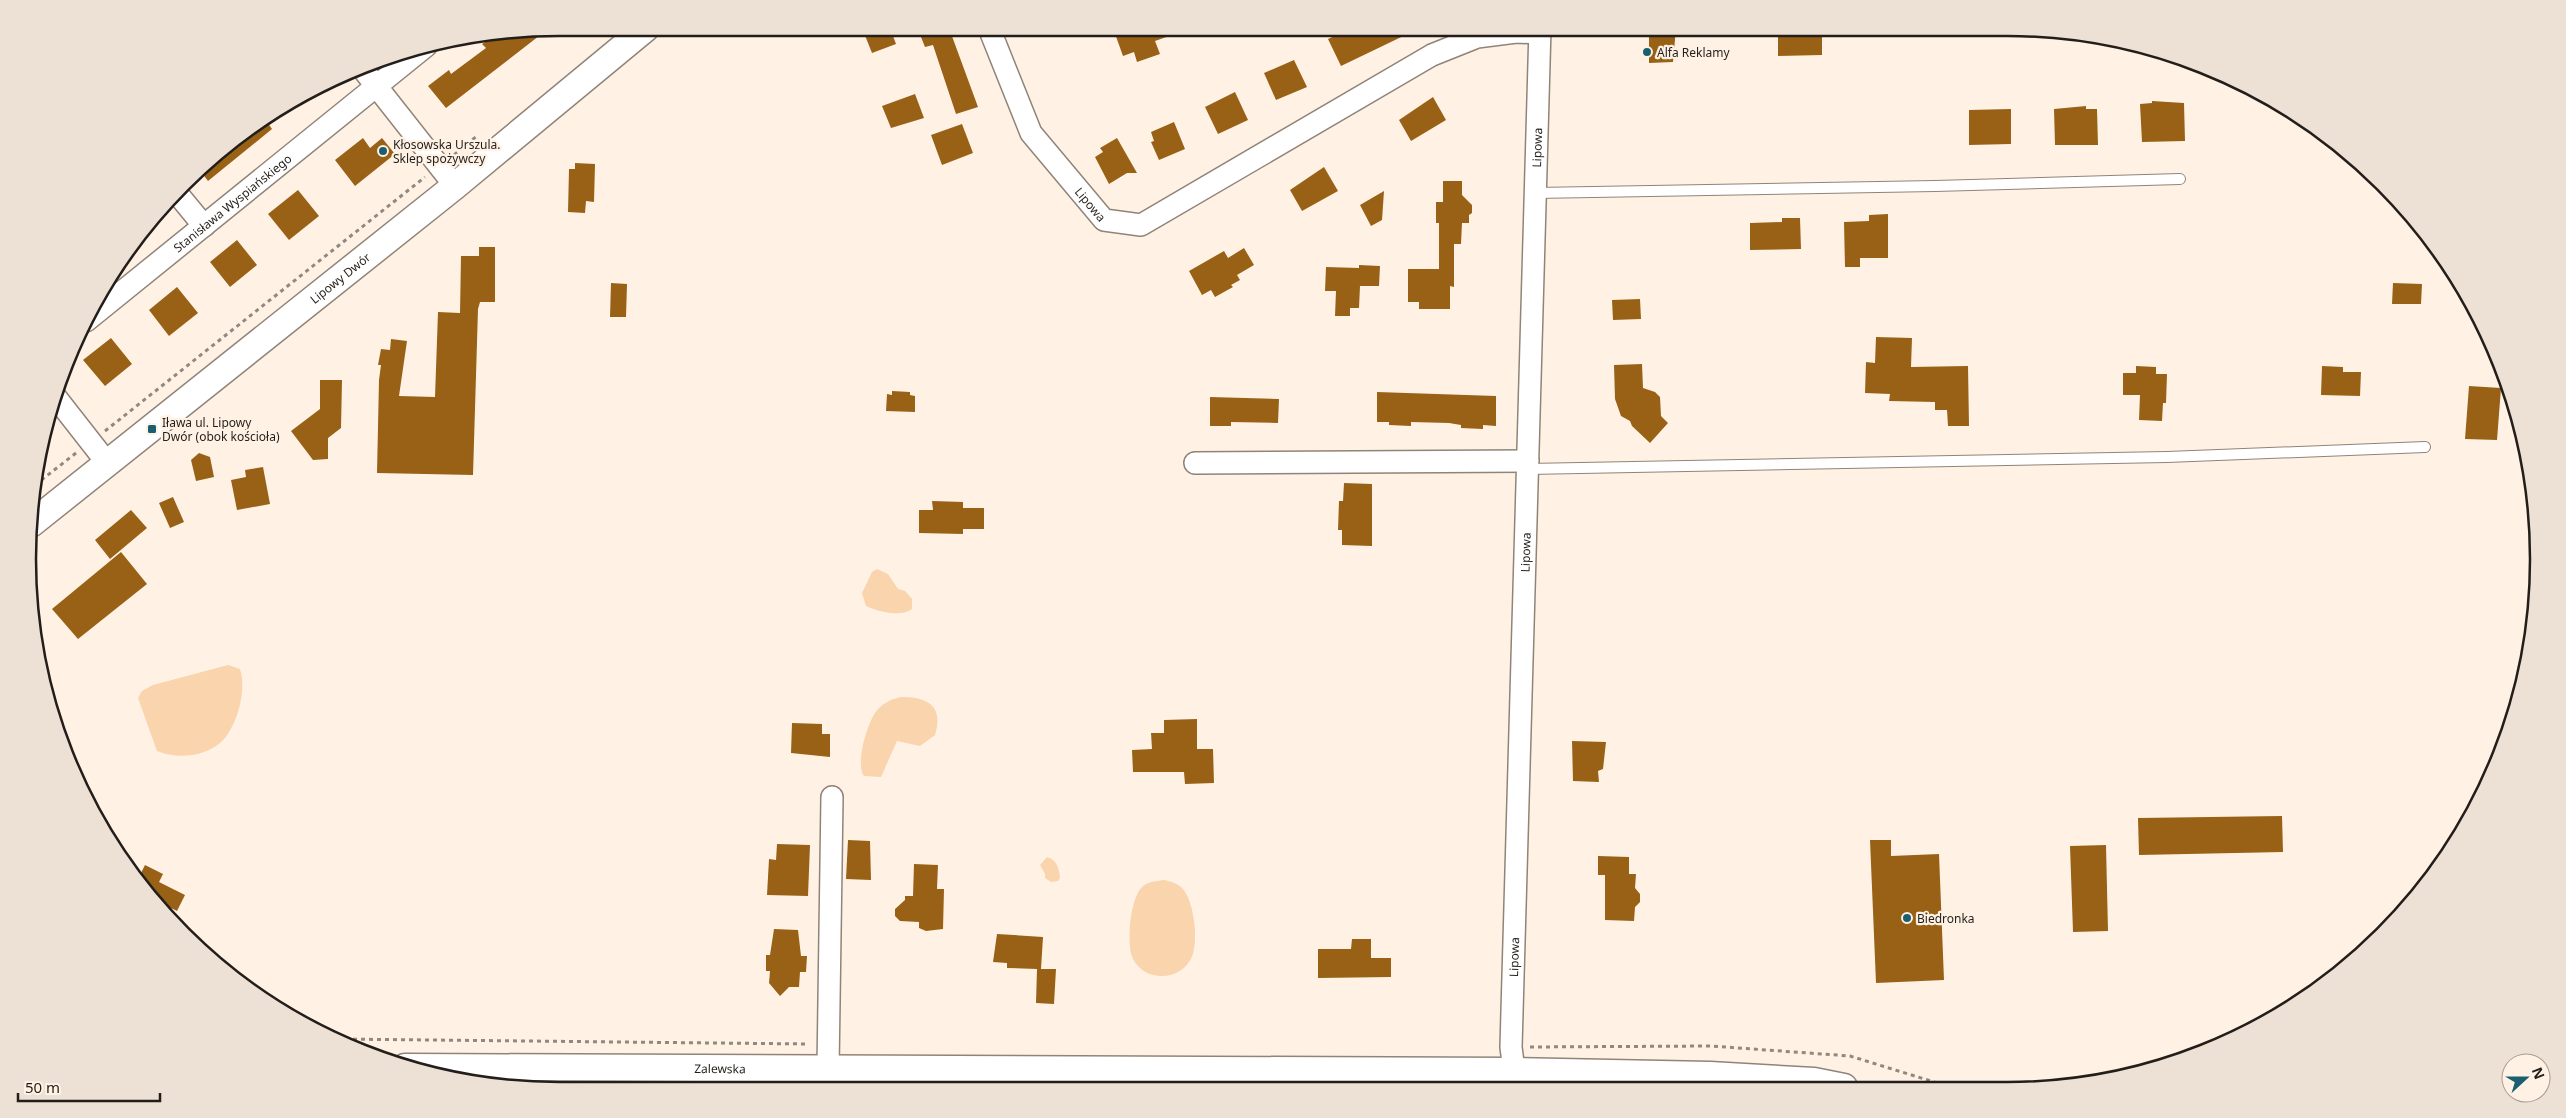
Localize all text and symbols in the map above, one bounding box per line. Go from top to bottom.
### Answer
place label: Alfa Reklamy [1657,44,1730,61]
marker: Alfa Reklamy [1641,46,1653,58]
street label: Lipowa [1528,127,1546,168]
place label: Kłosowska Urszula. Sklep spożywczy [393,136,501,167]
marker: Kłosowska Urszula. Sklep spożywczy [377,145,389,157]
street label: Stanisława Wyspiańskiego [169,150,295,256]
street label: Lipowa [1071,183,1110,225]
street label: Lipowy Dwór [306,248,374,307]
place label: Iława ul. Lipowy Dwór (obok kościoła) [162,414,280,445]
marker: Iława ul. Lipowy Dwór (obok kościoła) [146,423,158,435]
street label: Lipowa [1516,532,1534,573]
place label: Biedronka [1917,910,1975,927]
marker: Biedronka [1901,912,1913,924]
street label: Lipowa [1504,937,1523,977]
north arrow [2501,1053,2551,1103]
street label: Zalewska [694,1060,746,1077]
text: N [2528,1064,2550,1082]
scale bar [18,1070,160,1102]
text: 50 m [25,1077,60,1097]

